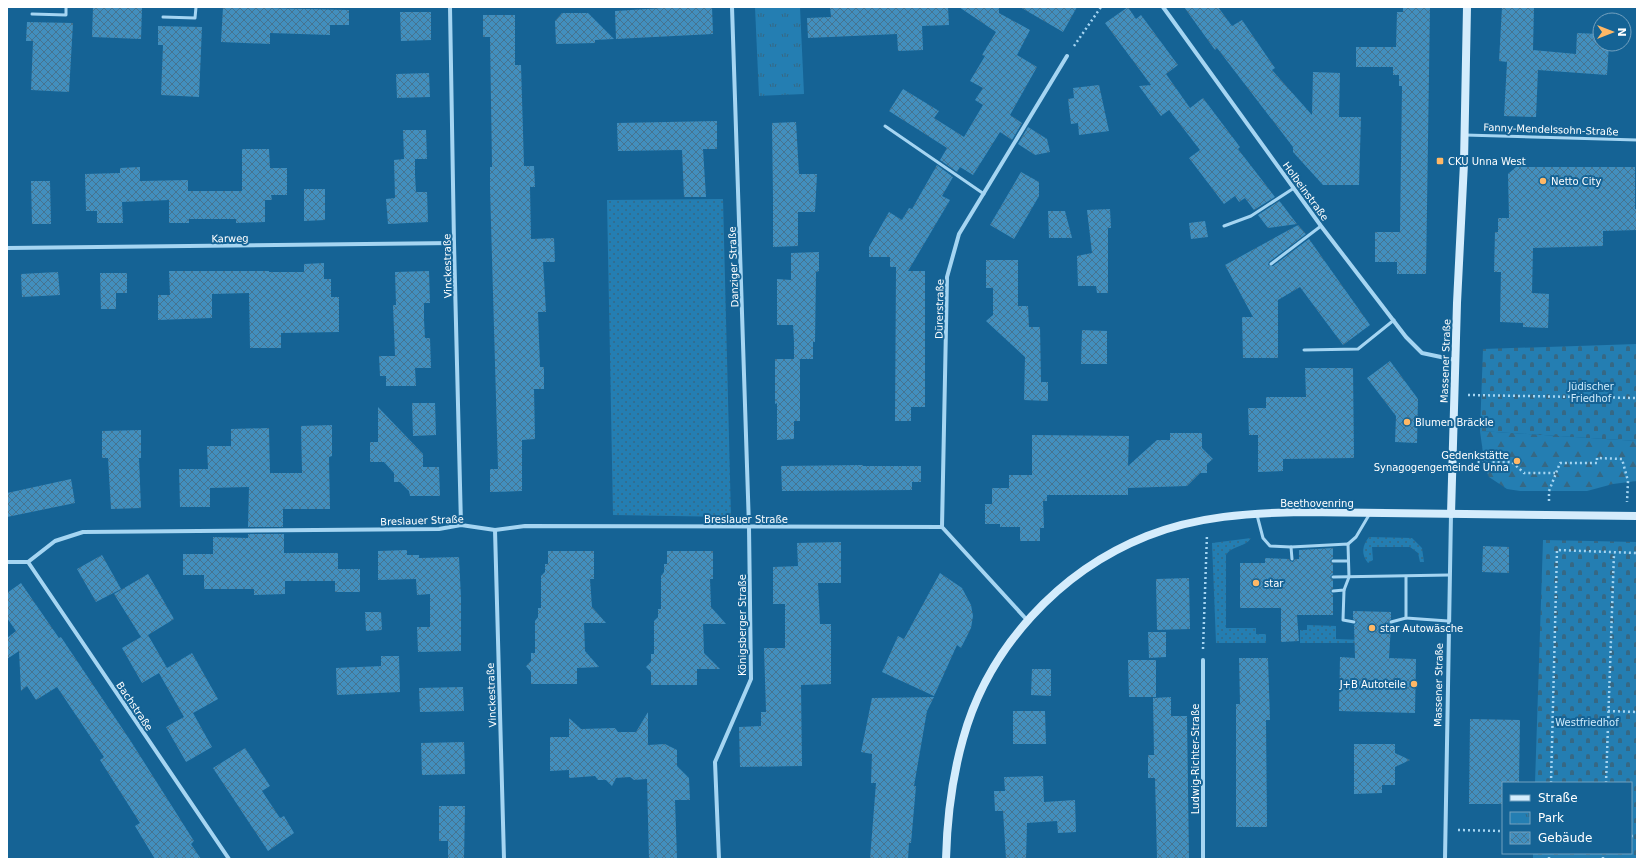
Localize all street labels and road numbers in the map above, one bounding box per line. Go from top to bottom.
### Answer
street label: Fanny-Mendelssohn-Straße [1483,122,1619,137]
street label: Holbeinstraße [1281,160,1331,223]
street label: Danziger Straße [727,226,740,308]
street label: Karweg [211,233,249,244]
street label: Vinckestraße [441,234,454,298]
street label: Dürerstraße [933,279,946,339]
street label: Massener Straße [1439,319,1452,403]
street label: Beethovenring [1280,498,1354,509]
street label: Breslauer Straße [380,514,464,527]
street label: Breslauer Straße [704,514,788,525]
street label: Königsberger Straße [737,574,748,676]
street label: Massener Straße [1432,643,1445,727]
street label: Vinckestraße [485,662,498,727]
street label: Bachstraße [114,680,155,733]
street label: Ludwig-Richter-Straße [1190,704,1201,814]

